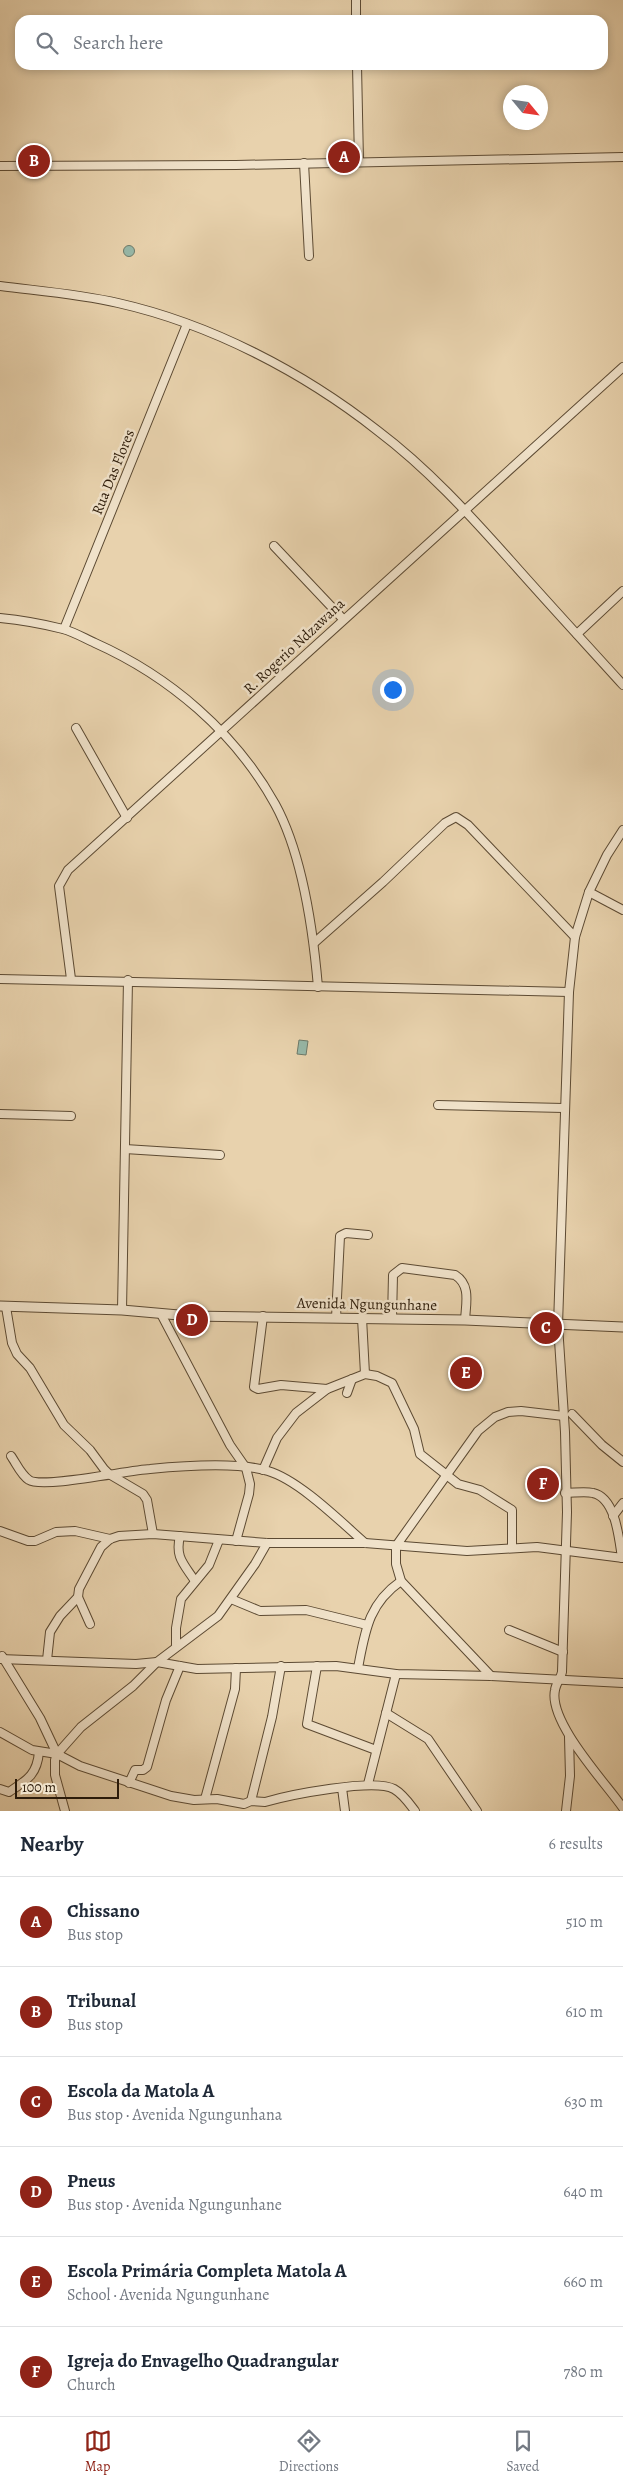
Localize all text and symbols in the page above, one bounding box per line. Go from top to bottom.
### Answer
search box [15,15,608,70]
icon: search [33,29,61,57]
text: Search here [73,30,163,56]
north arrow [503,85,548,130]
pin: A [328,138,360,176]
pin: B [18,142,50,180]
street label: Rua Das Flores [87,426,139,518]
street label: R. Rogerio Ndzawana [239,594,349,698]
your location [380,677,406,703]
street label: Avenida Ngungunhane [296,1293,438,1315]
pin: D [176,1301,208,1339]
pin: C [530,1309,562,1347]
pin: E [450,1354,482,1392]
pin: F [527,1465,559,1503]
scale bar [15,1776,119,1799]
text: 100 m [22,1778,56,1797]
text: Nearby [20,1830,83,1858]
text: 6 results [549,1833,603,1855]
text: Chissano [67,1898,140,1924]
text: A [31,1911,41,1933]
text: 510 m [566,1911,603,1933]
text: Bus stop [67,1924,123,1946]
text: Tribunal [67,1988,136,2014]
text: B [31,2001,41,2023]
text: 610 m [565,2001,603,2023]
text: Bus stop [67,2014,123,2036]
text: Escola da Matola A [67,2078,214,2104]
text: C [31,2091,41,2113]
text: 630 m [564,2091,603,2113]
text: Bus stop · Avenida Ngungunhana [67,2104,282,2126]
text: Pneus [67,2168,116,2194]
text: D [30,2181,42,2203]
text: 640 m [563,2181,603,2203]
text: Bus stop · Avenida Ngungunhane [67,2194,282,2216]
text: Escola Primária Completa Matola A [67,2258,347,2284]
text: E [31,2271,41,2293]
text: 660 m [563,2271,603,2293]
text: School · Avenida Ngungunhane [67,2284,269,2306]
text: Igreja do Envagelho Quadrangular [67,2348,339,2374]
text: F [32,2361,40,2383]
text: 780 m [564,2361,603,2383]
text: Church [67,2374,116,2396]
tab: Map [84,2427,112,2476]
tab: Directions [279,2427,339,2476]
tab: Saved [506,2427,539,2476]

